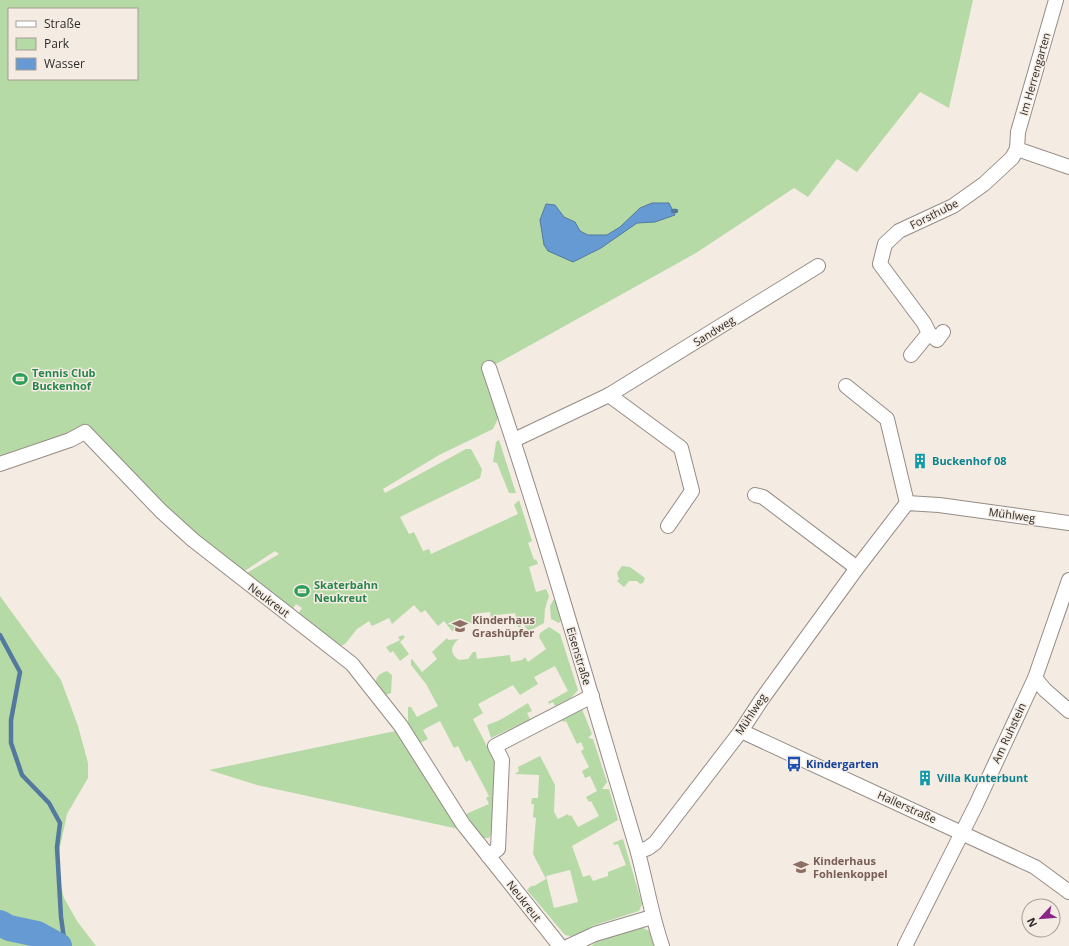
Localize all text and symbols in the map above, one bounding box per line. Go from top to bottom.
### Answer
legend [8,8,138,80]
text: Straße [44,15,81,32]
street label: Im Herrengarten [1015,31,1054,117]
text: Park [44,35,70,52]
text: Wasser [44,55,85,72]
street label: Forsthube [907,195,961,232]
street label: Sandweg [690,312,737,349]
place label: Tennis Club Buckenhof [32,365,96,393]
sports icon: Tennis Club Buckenhof [11,370,29,388]
building icon: Buckenhof 08 [911,452,929,470]
place label: Buckenhof 08 [932,453,1007,468]
street label: Mühlweg [988,504,1036,525]
place label: Skaterbahn Neukreut [314,577,378,605]
street label: Neukreut [245,579,293,620]
sports icon: Skaterbahn Neukreut [293,582,311,600]
place label: Kinderhaus Grashüpfer [472,612,535,640]
school or university icon: Kinderhaus Grashüpfer [451,617,469,635]
street label: Eisenstraße [564,625,595,687]
street label: Mühlweg [731,690,770,737]
street label: Am Ruhstein [988,700,1029,765]
bus stop icon: Kindergarten [785,755,803,773]
place label: Kindergarten [806,756,879,771]
building icon: Villa Kunterbunt [916,769,934,787]
place label: Villa Kunterbunt [937,770,1028,785]
street label: Hallerstraße [875,787,939,826]
place label: Kinderhaus Fohlenkoppel [813,853,888,881]
school or university icon: Kinderhaus Fohlenkoppel [792,858,810,876]
street label: Neukreut [504,877,545,924]
north arrow [1021,898,1061,938]
text: N [1023,915,1040,930]

